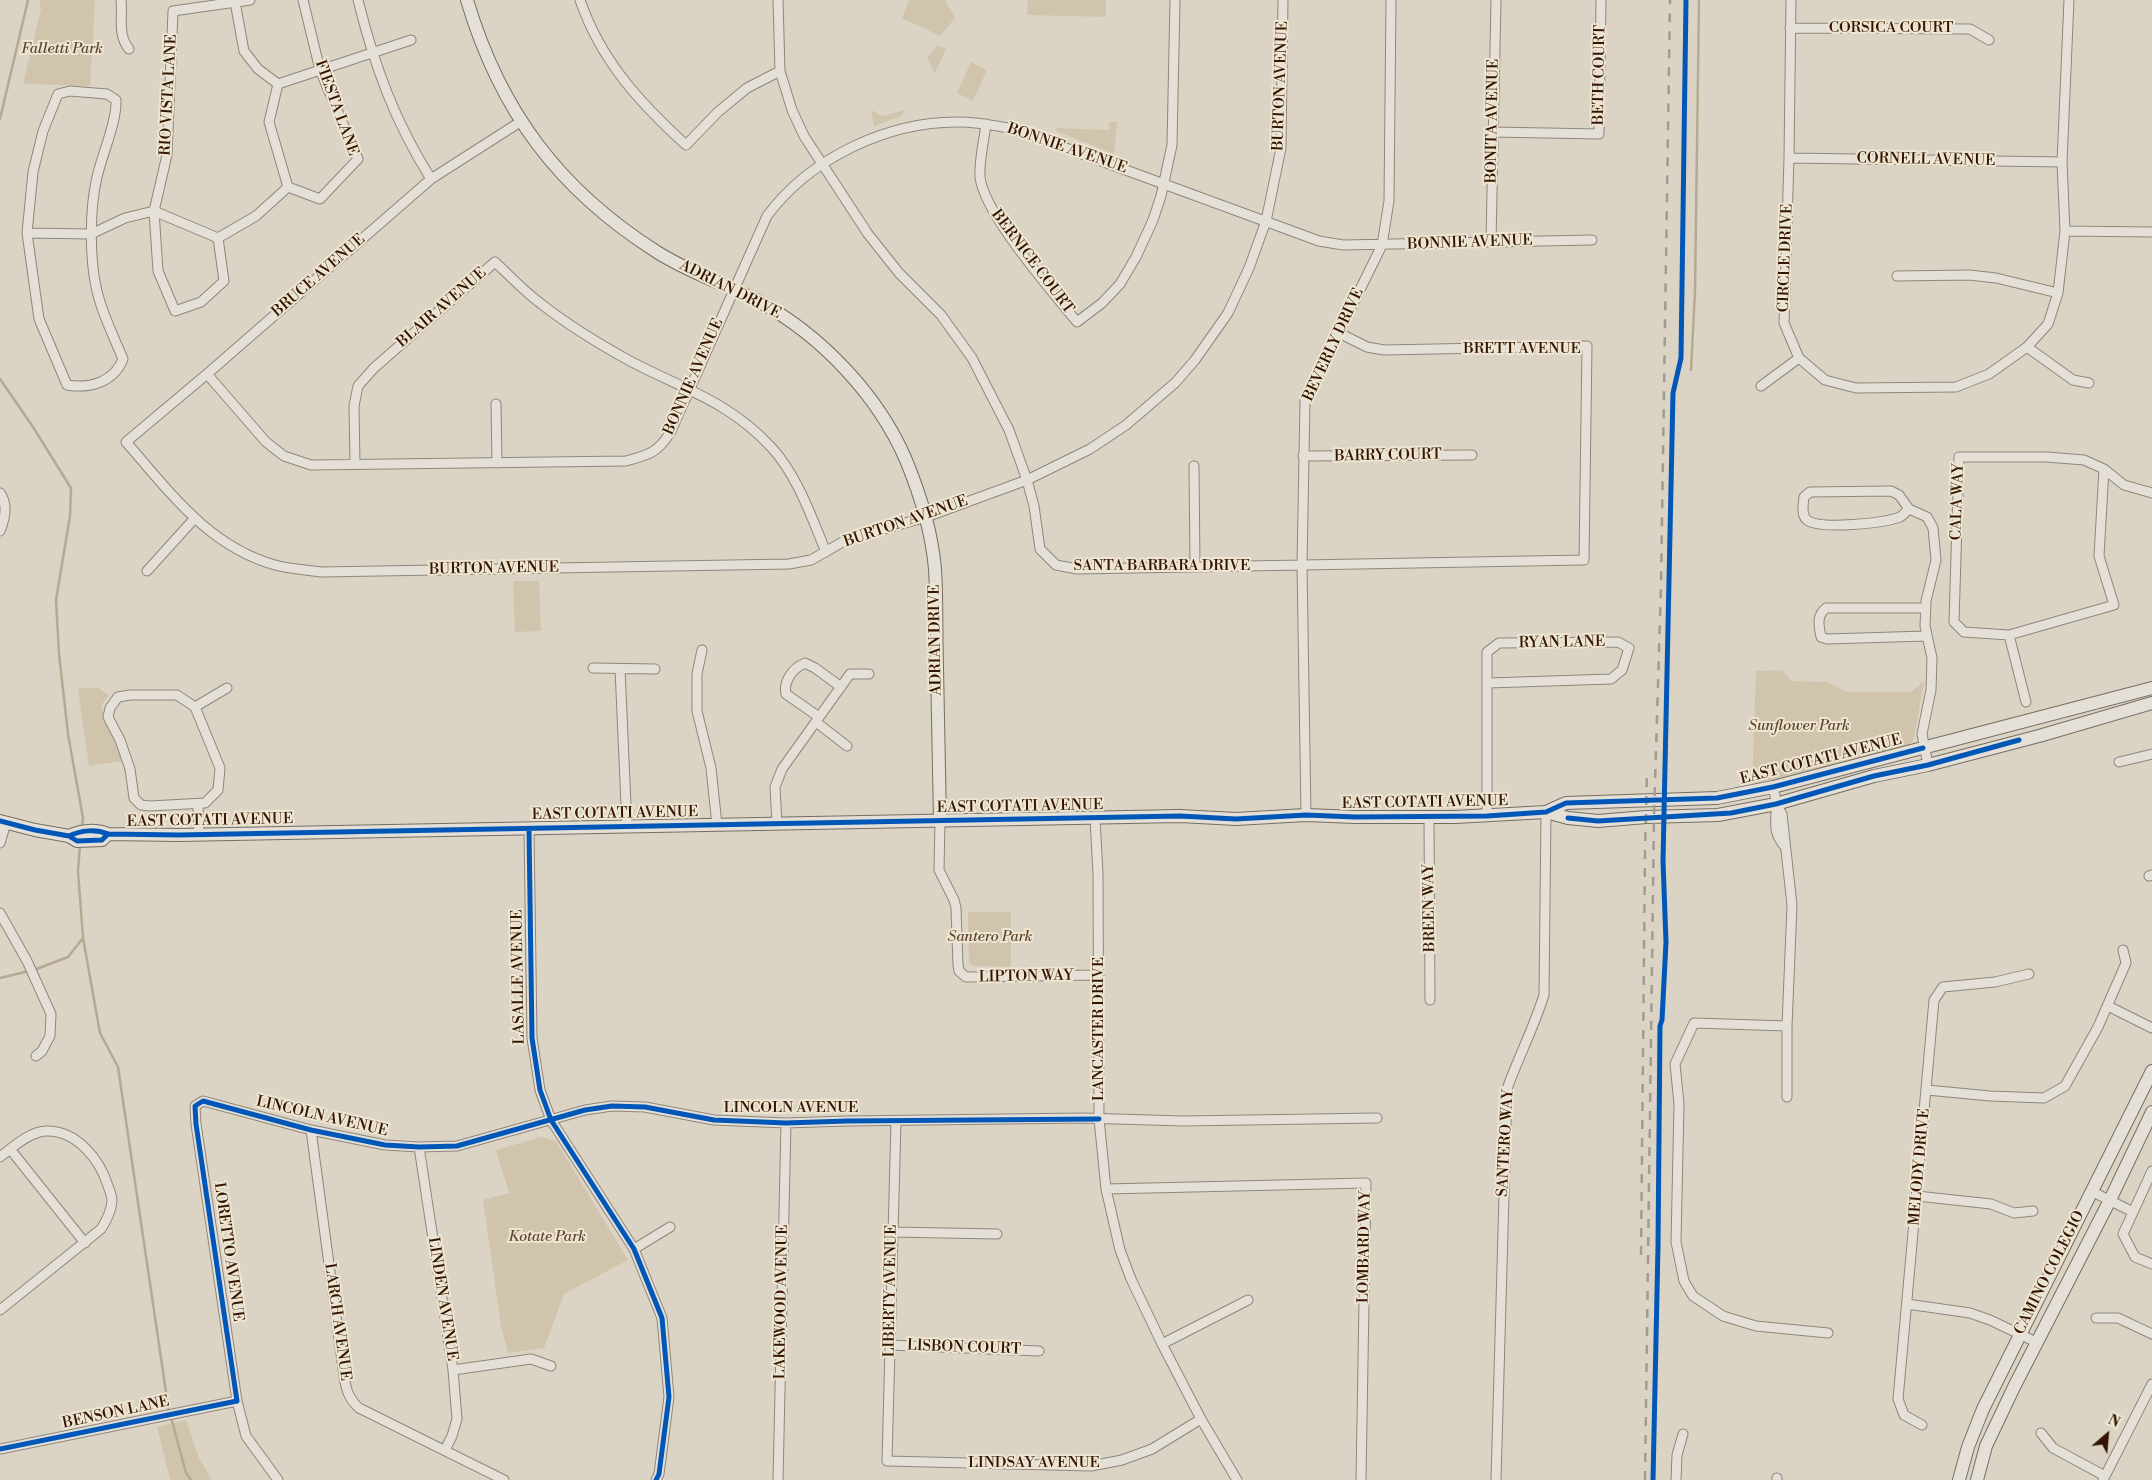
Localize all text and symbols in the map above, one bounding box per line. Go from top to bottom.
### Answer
street label: CORSICA COURT [1829,19,1953,37]
street label: BURTON AVENUE [1270,21,1292,151]
street label: BETH COURT [1590,25,1610,125]
street label: RIO VISTA LANE [157,34,181,156]
park label: Falletti Park [21,40,103,58]
street label: FIESTA LANE [310,58,362,158]
street label: BONITA AVENUE [1483,59,1503,183]
street label: BONNIE AVENUE [1005,120,1129,178]
street label: CORNELL AVENUE [1856,150,1996,170]
street label: CIRCLE DRIVE [1775,203,1797,313]
street label: BERNICE COURT [987,206,1077,318]
street label: BRUCE AVENUE [269,231,369,321]
street label: BONNIE AVENUE [1407,232,1533,254]
street label: ADRIAN DRIVE [676,257,784,323]
street label: BLAIR AVENUE [394,264,490,352]
street label: BEVERLY DRIVE [1300,286,1368,404]
street label: BONNIE AVENUE [660,316,728,438]
street label: BRETT AVENUE [1463,340,1581,358]
street label: BARRY COURT [1334,446,1442,466]
street label: CALA WAY [1948,463,1968,541]
street label: BURTON AVENUE [842,492,970,552]
street label: SANTA BARBARA DRIVE [1074,557,1250,575]
street label: BURTON AVENUE [429,559,559,579]
street label: ADRIAN DRIVE [926,584,946,696]
street label: RYAN LANE [1519,633,1605,653]
park label: Sunflower Park [1748,717,1850,735]
street label: EAST COTATI AVENUE [1738,731,1904,789]
street label: EAST COTATI AVENUE [1342,793,1508,813]
street label: EAST COTATI AVENUE [937,797,1103,817]
street label: EAST COTATI AVENUE [532,804,698,824]
street label: EAST COTATI AVENUE [127,811,293,831]
street label: BREEN WAY [1420,864,1440,952]
street label: LASALLE AVENUE [509,909,529,1045]
park label: Santero Park [948,928,1032,946]
street label: LANCASTER DRIVE [1090,957,1108,1101]
street label: LIPTON WAY [979,967,1073,987]
street label: SANTERO WAY [1494,1089,1518,1197]
street label: LINCOLN AVENUE [254,1093,390,1141]
street label: LINCOLN AVENUE [724,1099,858,1117]
street label: MELODY DRIVE [1906,1108,1934,1226]
street label: LORETTO AVENUE [209,1181,247,1323]
street label: LOMBARD WAY [1355,1191,1375,1303]
street label: CAMINO COLEGIO [2011,1208,2089,1338]
street label: LAKEWOOD AVENUE [772,1224,792,1380]
street label: LIBERTY AVENUE [881,1225,901,1357]
park label: Kotate Park [508,1228,586,1246]
street label: LINDEN AVENUE [423,1236,461,1362]
street label: LARCH AVENUE [320,1262,354,1382]
street label: LISBON COURT [907,1337,1021,1359]
street label: BENSON LANE [61,1393,171,1433]
north arrow [2082,1410,2132,1460]
text: N [2105,1411,2123,1432]
street label: LINDSAY AVENUE [968,1454,1100,1472]

